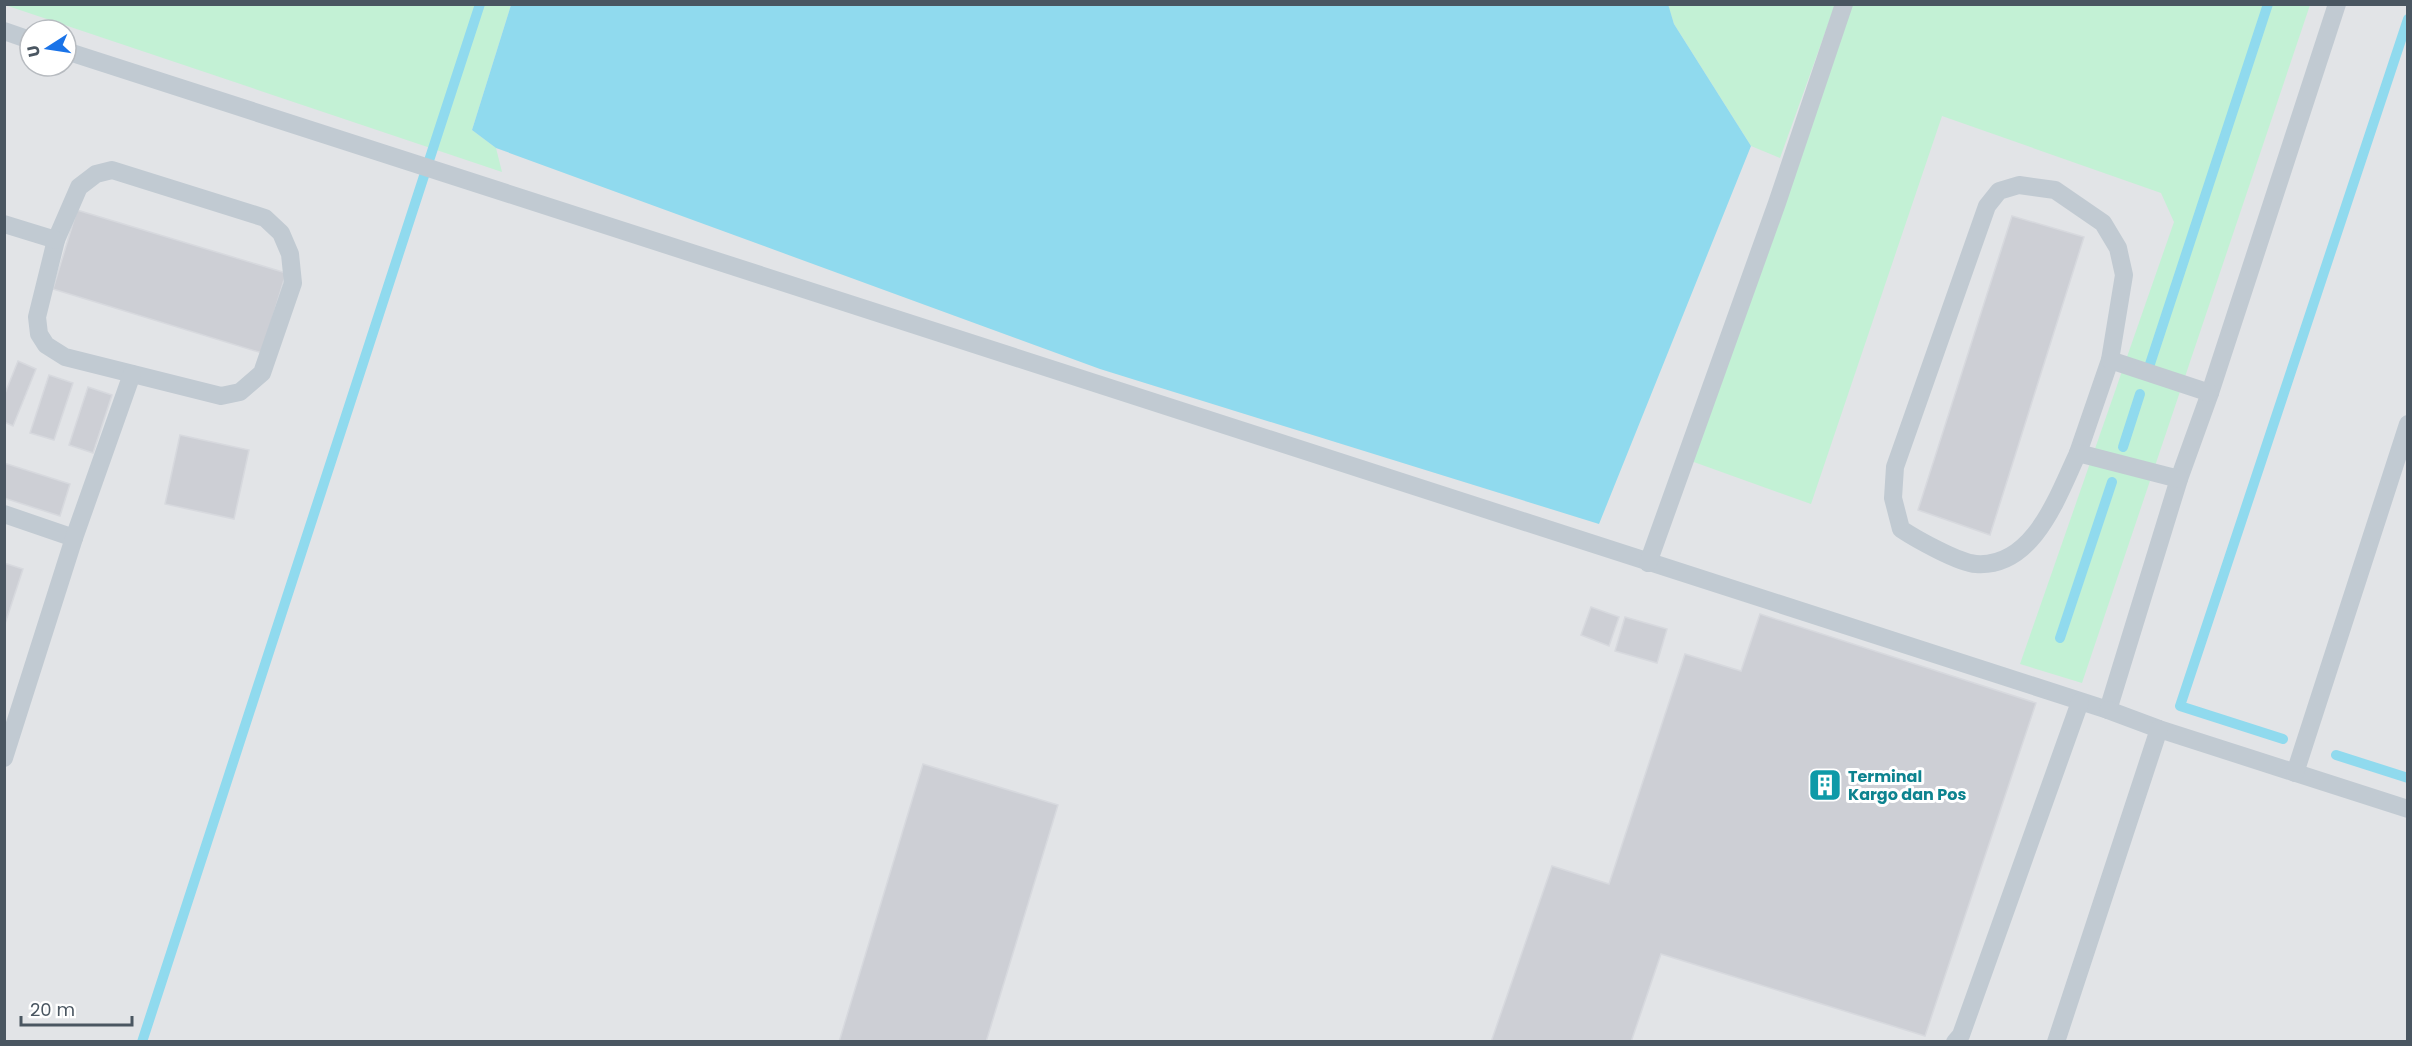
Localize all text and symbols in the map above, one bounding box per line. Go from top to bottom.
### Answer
north arrow [18,18,78,78]
text: U [21,43,46,59]
place label: Terminal Kargo dan Pos [1848,765,1966,806]
building icon: Terminal Kargo dan Pos [1807,767,1843,803]
scale bar [21,989,132,1027]
text: 20 m [30,997,75,1022]

